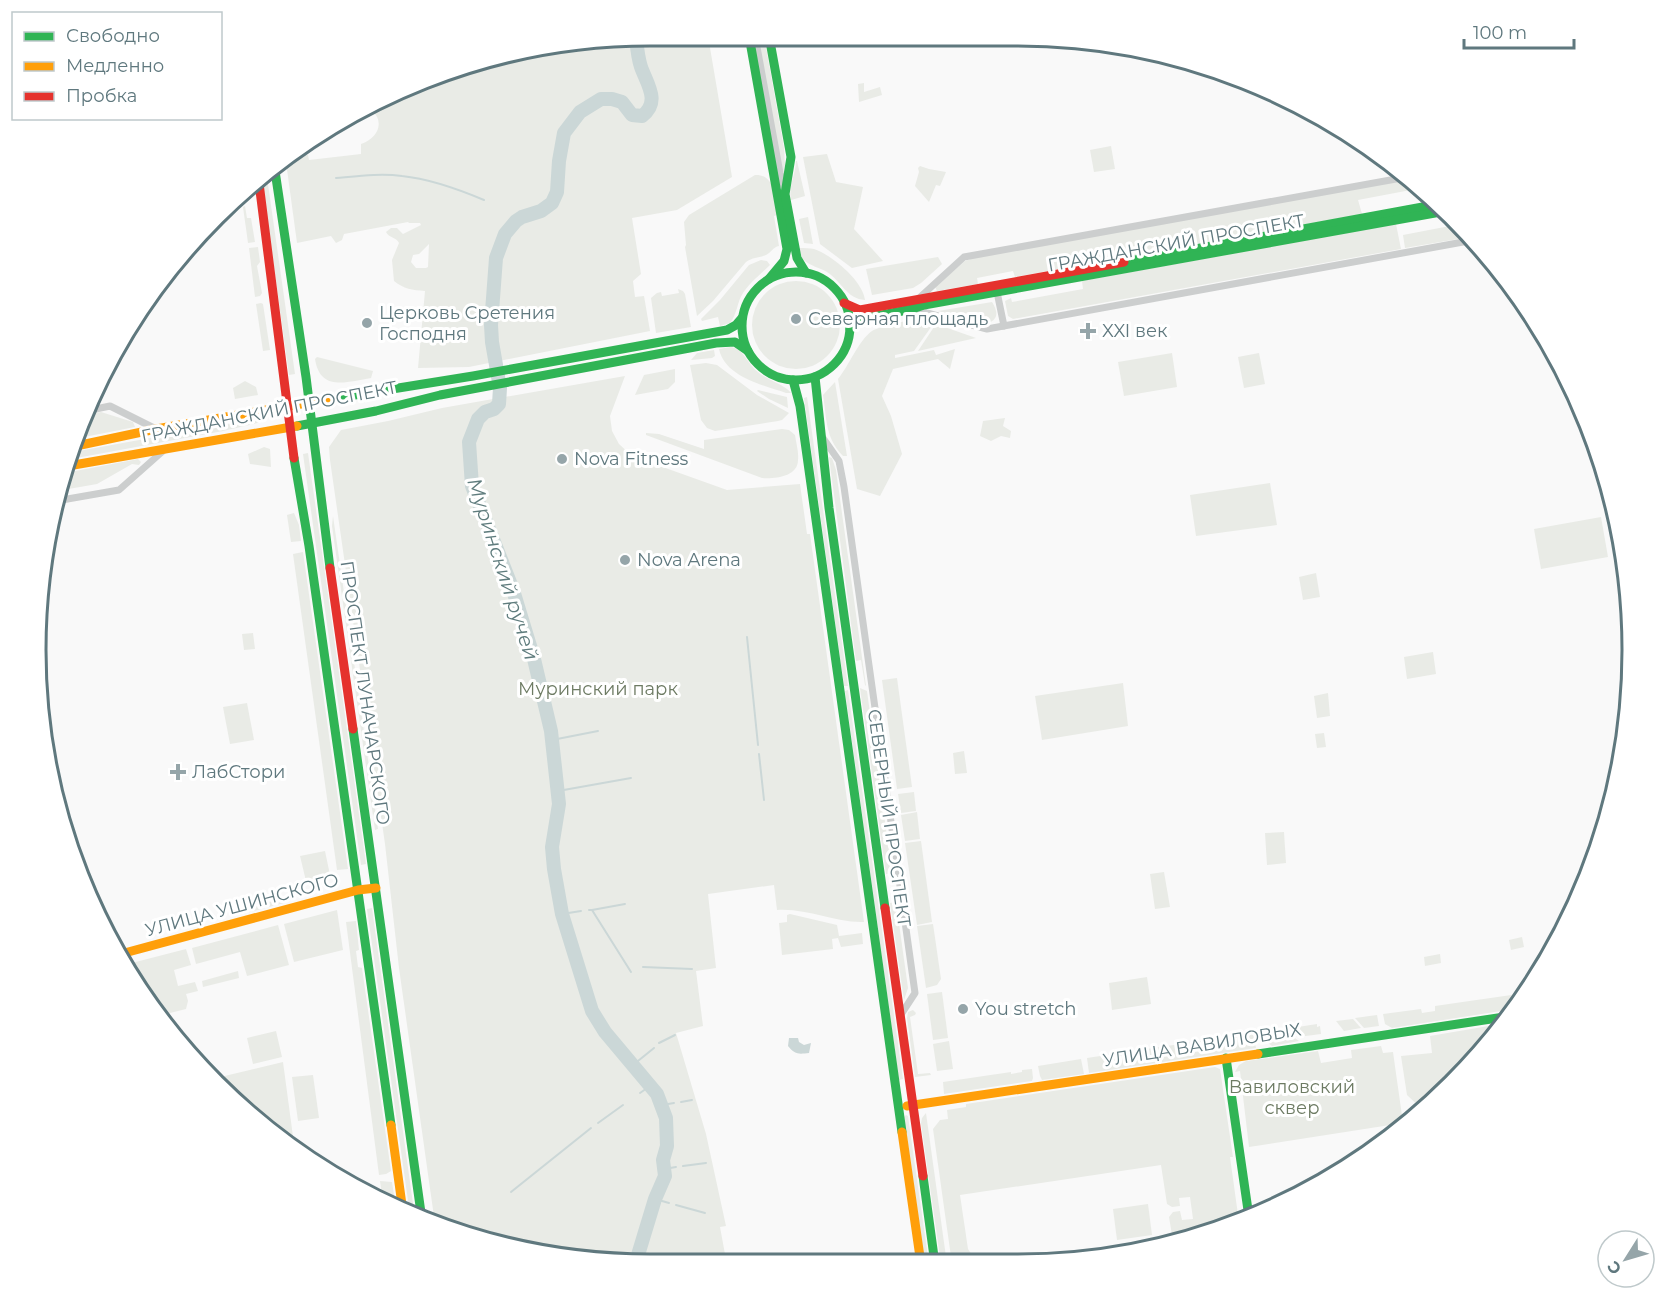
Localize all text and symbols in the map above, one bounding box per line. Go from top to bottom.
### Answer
legend [12,12,222,120]
scale bar [1464,12,1574,50]
text: 100 m [1473,22,1527,44]
text: Свободно [66,25,160,47]
text: Медленно [66,55,164,77]
text: Пробка [66,85,137,107]
street label: ГРАЖДАНСКИЙ ПРОСПЕКТ [1046,209,1306,276]
place label: Церковь Сретения Господня [379,302,555,345]
place label: Северная площадь [808,308,988,330]
marker: Северная площадь [789,312,803,326]
marker: Церковь Сретения Господня [360,316,374,330]
place label: XXI век [1102,320,1168,342]
marker: XXI век [1079,322,1097,340]
street label: ГРАЖДАНСКИЙ ПРОСПЕКТ [139,376,399,448]
place label: Nova Fitness [574,448,689,470]
marker: Nova Fitness [555,452,569,466]
water label: Муринский ручей [462,475,544,663]
place label: Nova Arena [637,549,741,571]
marker: Nova Arena [618,553,632,567]
street label: ПРОСПЕКТ ЛУНАЧАРСКОГО [336,560,394,826]
park label: Муринский парк [518,678,678,700]
street label: СЕВЕРНЫЙ ПРОСПЕКТ [863,708,915,929]
place label: ЛабСтори [192,761,285,783]
marker: ЛабСтори [169,763,187,781]
street label: УЛИЦА УШИНСКОГО [143,869,341,941]
place label: You stretch [975,998,1077,1020]
marker: You stretch [956,1002,970,1016]
street label: УЛИЦА ВАВИЛОВЫХ [1101,1018,1303,1072]
park label: Вавиловский сквер [1229,1076,1355,1119]
north arrow [1596,1229,1656,1289]
text: С [1603,1257,1626,1278]

